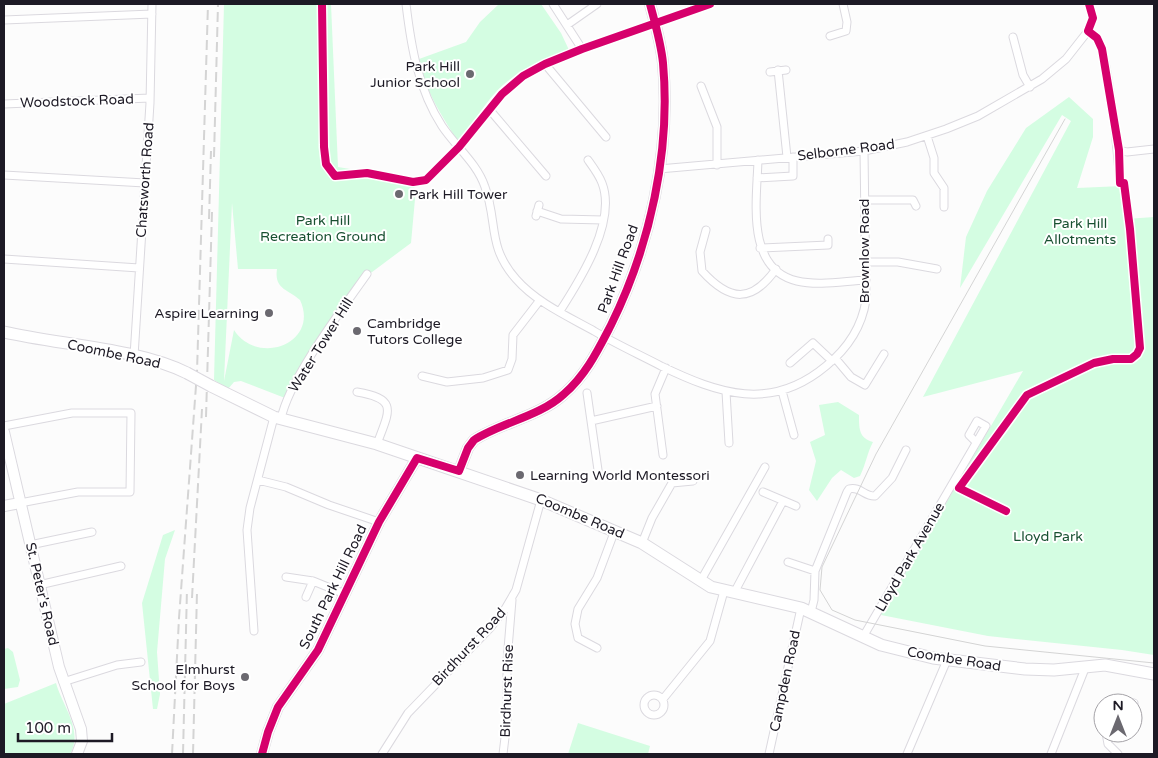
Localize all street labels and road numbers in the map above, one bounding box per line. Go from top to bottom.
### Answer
street label: Woodstock Road [20,91,134,111]
street label: Chatsworth Road [132,122,158,238]
street label: Selborne Road [796,136,896,164]
street label: Brownlow Road [856,199,873,303]
street label: Park Hill Road [594,222,642,316]
street label: Water Tower Hill [285,295,357,395]
street label: Coombe Road [66,336,162,372]
street label: Coombe Road [533,490,627,542]
street label: Lloyd Park Avenue [872,499,948,615]
street label: South Park Hill Road [295,522,371,652]
street label: St. Peter's Road [22,541,62,647]
street label: Birdhurst Road [429,605,509,689]
street label: Campden Road [766,629,804,733]
street label: Coombe Road [906,643,1002,675]
street label: Birdhurst Rise [497,644,517,738]

